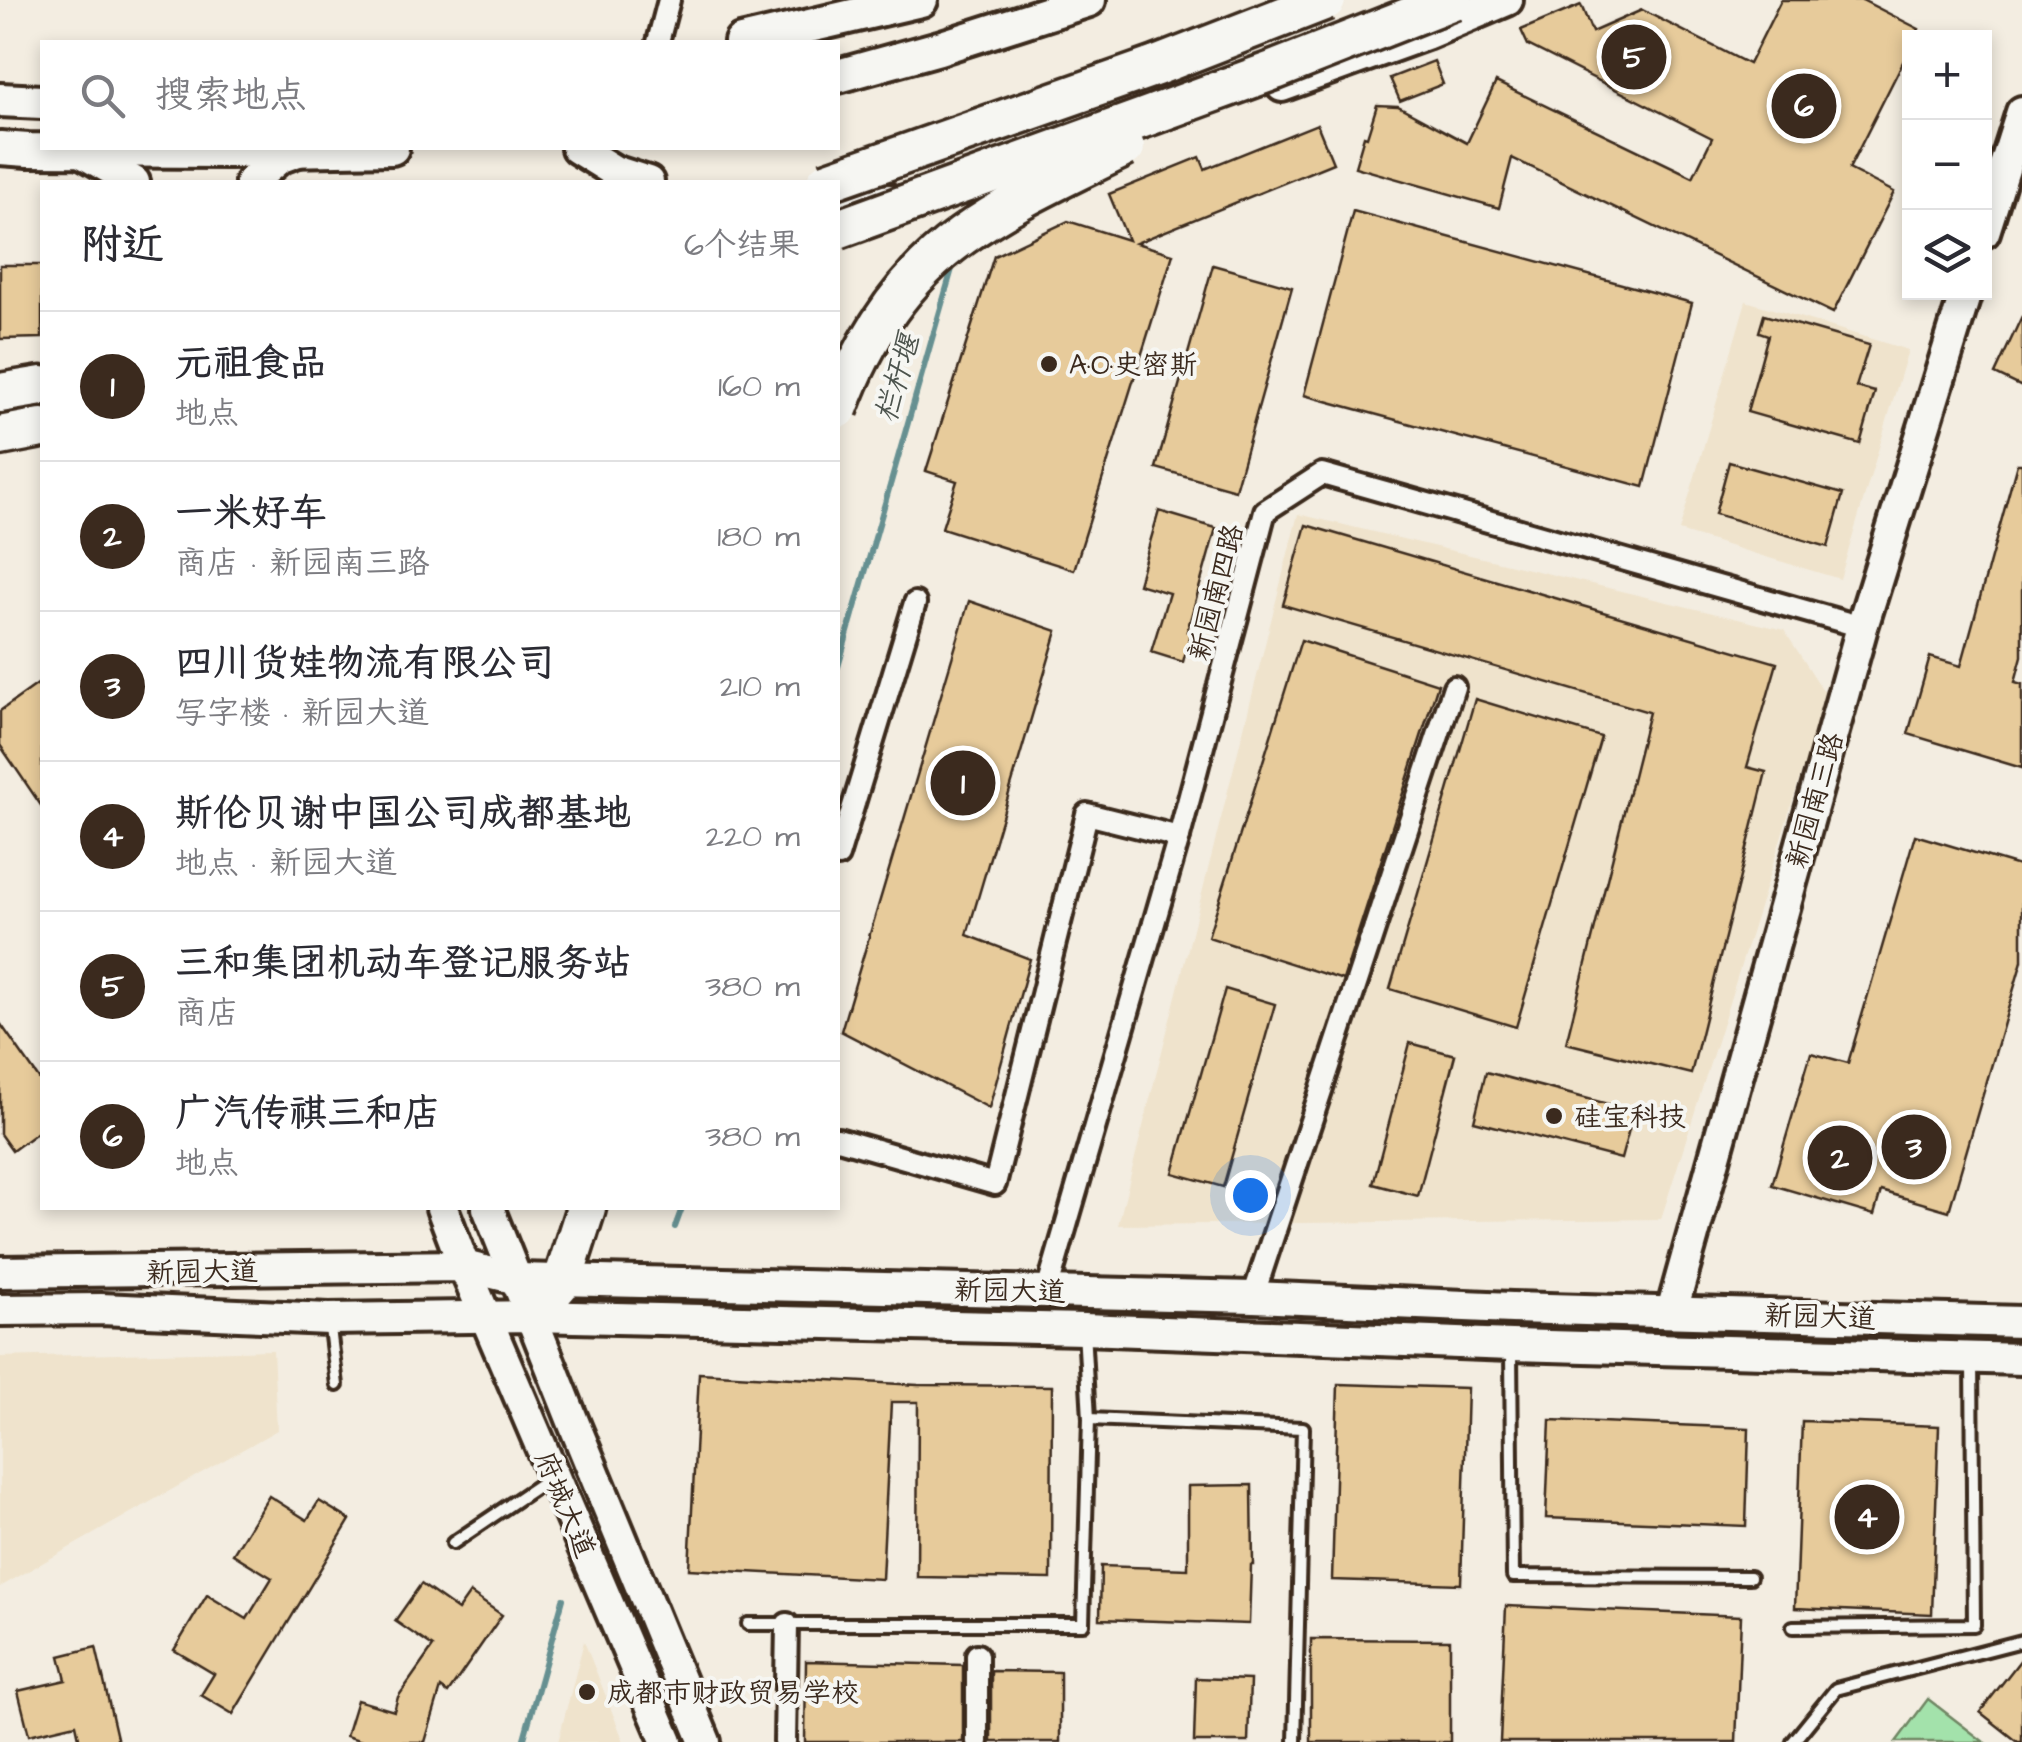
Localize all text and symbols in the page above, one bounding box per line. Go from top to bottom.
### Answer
pin: 5 [1602,20,1666,94]
map controls [1902,30,1992,300]
button: + [1902,30,1992,120]
search box [40,40,840,150]
icon: search [75,68,130,123]
pin: 6 [1772,68,1836,144]
text: 搜索地点 [155,70,307,122]
button: − [1902,120,1992,210]
button: layers [1902,210,1992,300]
text: 附近 [80,217,164,275]
text: 6个结果 [684,223,800,268]
water label: 栏杆堰 [865,326,931,427]
text: 元祖食品 [175,338,327,390]
place label: A·O·史密斯 [1069,346,1198,385]
marker: A·O·史密斯 [1038,353,1060,375]
text: 1 [110,364,115,409]
text: 160 m [718,364,800,409]
text: 地点 [175,391,239,436]
text: 一米好车 [175,488,327,540]
text: 2 [103,514,122,559]
text: 180 m [717,514,800,559]
street label: 新园南四路 [1179,520,1253,665]
text: 商店 · 新园南三路 [175,541,429,586]
text: 四川货娃物流有限公司 [175,638,555,690]
text: 3 [104,664,121,709]
text: 210 m [720,664,800,709]
text: 写字楼 · 新园大道 [175,691,429,736]
street label: 新园南三路 [1777,728,1853,873]
pin: 1 [930,746,996,820]
text: 斯伦贝谢中国公司成都基地 [175,788,631,840]
text: 4 [102,814,123,859]
text: 220 m [705,814,800,859]
text: 地点 · 新园大道 [175,841,397,886]
text: 三和集团机动车登记服务站 [175,938,631,990]
text: 5 [101,964,124,1009]
text: 380 m [705,964,800,1009]
text: 商店 [175,991,239,1036]
text: 广汽传祺三和店 [175,1088,441,1140]
place label: 硅宝科技 [1574,1098,1686,1137]
marker: 硅宝科技 [1543,1105,1565,1127]
pin: 3 [1882,1110,1946,1184]
text: 6 [102,1114,123,1159]
text: 380 m [705,1114,800,1159]
pin: 2 [1808,1120,1872,1196]
text: 地点 [175,1141,239,1186]
your location [1225,1170,1276,1221]
street label: 新园大道 [146,1252,258,1293]
street label: 新园大道 [954,1271,1066,1312]
street label: 新园大道 [1763,1296,1877,1339]
street label: 府城大道 [525,1445,604,1564]
pin: 4 [1834,1480,1900,1554]
place label: 成都市财政贸易学校 [607,1674,859,1713]
marker: 成都市财政贸易学校 [576,1681,598,1703]

